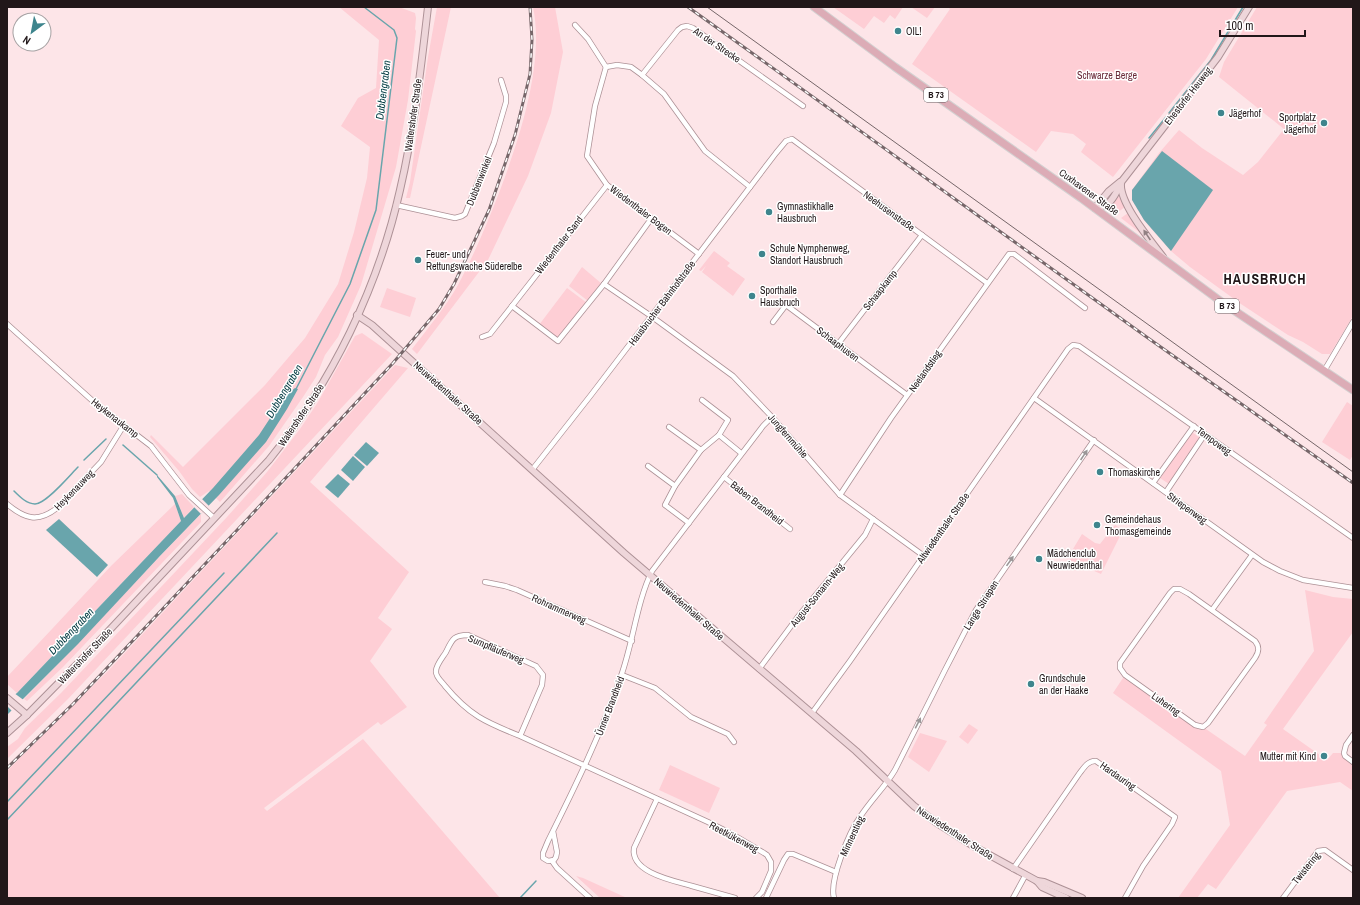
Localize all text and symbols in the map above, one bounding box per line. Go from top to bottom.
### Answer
north arrow [12,12,52,52]
scale bar [1220,12,1305,38]
text: 100 m [1226,18,1253,34]
street label: An der Strecke [690,24,743,66]
place label: OIL! [906,25,922,38]
marker: OIL! [893,26,903,36]
text: N [20,33,33,48]
water label: Dubbengraben [372,60,394,120]
street label: Ehestorfer Heuweg [1161,64,1215,128]
park label: Schwarze Berge [1077,69,1138,82]
street label: Waltershofer Straße [401,77,425,152]
road number: B 73 [924,88,948,102]
place label: Jägerhof [1229,107,1262,120]
marker: Jägerhof [1216,108,1226,118]
place label: Sportplatz Jägerhof [1279,111,1317,136]
marker: Sportplatz Jägerhof [1319,118,1329,128]
street label: Dubbenwinkel [463,154,495,208]
street label: Cuxhavener Straße [1056,166,1122,218]
street label: Wiedenthaler Bogen [607,182,675,238]
street label: Neehusenstraße [861,188,918,234]
place label: Gymnastikhalle Hausbruch [777,200,834,225]
marker: Gymnastikhalle Hausbruch [764,207,774,217]
street label: Wiedenthaler Sand [532,213,586,277]
one-way arrow [1143,230,1151,240]
place label: Schule Nymphenweg, Standort Hausbruch [770,242,850,267]
place label: Feuer- und Rettungswache Süderelbe [426,248,523,273]
marker: Schule Nymphenweg, Standort Hausbruch [757,249,767,259]
marker: Feuer- und Rettungswache Süderelbe [413,255,423,265]
street label: Hausbrucher Bahnhofstraße [626,258,698,348]
street label: Schaapkamp [860,267,900,313]
district label: HAUSBRUCH [1224,270,1306,288]
place label: Sporthalle Hausbruch [760,284,800,309]
marker: Sporthalle Hausbruch [747,291,757,301]
road number: B 73 [1215,299,1239,313]
street label: Schaaphusen [814,324,862,364]
street label: Neelandstieg [906,347,944,395]
street label: Neuwiedenthaler Straße [411,358,486,428]
water label: Dubbengraben [263,362,305,420]
street label: Waltershofer Straße [275,381,327,449]
street label: Heykenaukamp [89,395,142,441]
street label: Jungfernmühle [765,411,811,461]
street label: Tempoweg [1194,424,1234,458]
one-way arrow [1081,449,1088,461]
street label: Heykenauweg [51,466,97,513]
place label: Thomaskirche [1108,466,1160,479]
marker: Thomaskirche [1095,467,1105,477]
street label: Baben Brandheid [728,478,786,528]
street label: Striepenweg [1165,489,1210,527]
street label: Altwiedenthaler Straße [913,490,972,567]
place label: Gemeindehaus Thomasgemeinde [1105,513,1172,538]
marker: Gemeindehaus Thomasgemeinde [1092,520,1102,530]
place label: Mädchenclub Neuwiedenthal [1047,547,1102,572]
marker: Mädchenclub Neuwiedenthal [1034,554,1044,564]
one-way arrow [1006,556,1014,567]
street label: August-Somann-Weg [787,560,847,630]
street label: Neuwiedenthaler Straße [651,575,727,643]
street label: Lange Striepen [961,578,1001,632]
street label: Rohrammerweg [530,591,589,627]
water label: Dubbengraben [45,605,97,657]
street label: Waltershofer Straße [55,625,115,687]
street label: Sumpfläuferweg [466,631,526,667]
place label: Grundschule an der Haake [1039,672,1089,697]
street label: Ünner Brandheid [593,675,627,737]
marker: Grundschule an der Haake [1026,679,1036,689]
street label: Luhering [1149,689,1183,719]
one-way arrow [915,717,922,729]
place label: Mutter mit Kind [1260,750,1316,763]
marker: Mutter mit Kind [1319,751,1329,761]
street label: Hardauring [1097,759,1139,793]
street label: Neuwiedenthaler Straße [914,803,996,863]
street label: Minnerstieg [837,813,867,858]
street label: Reetkükenweg [707,819,761,856]
street label: Twistering [1289,849,1323,887]

